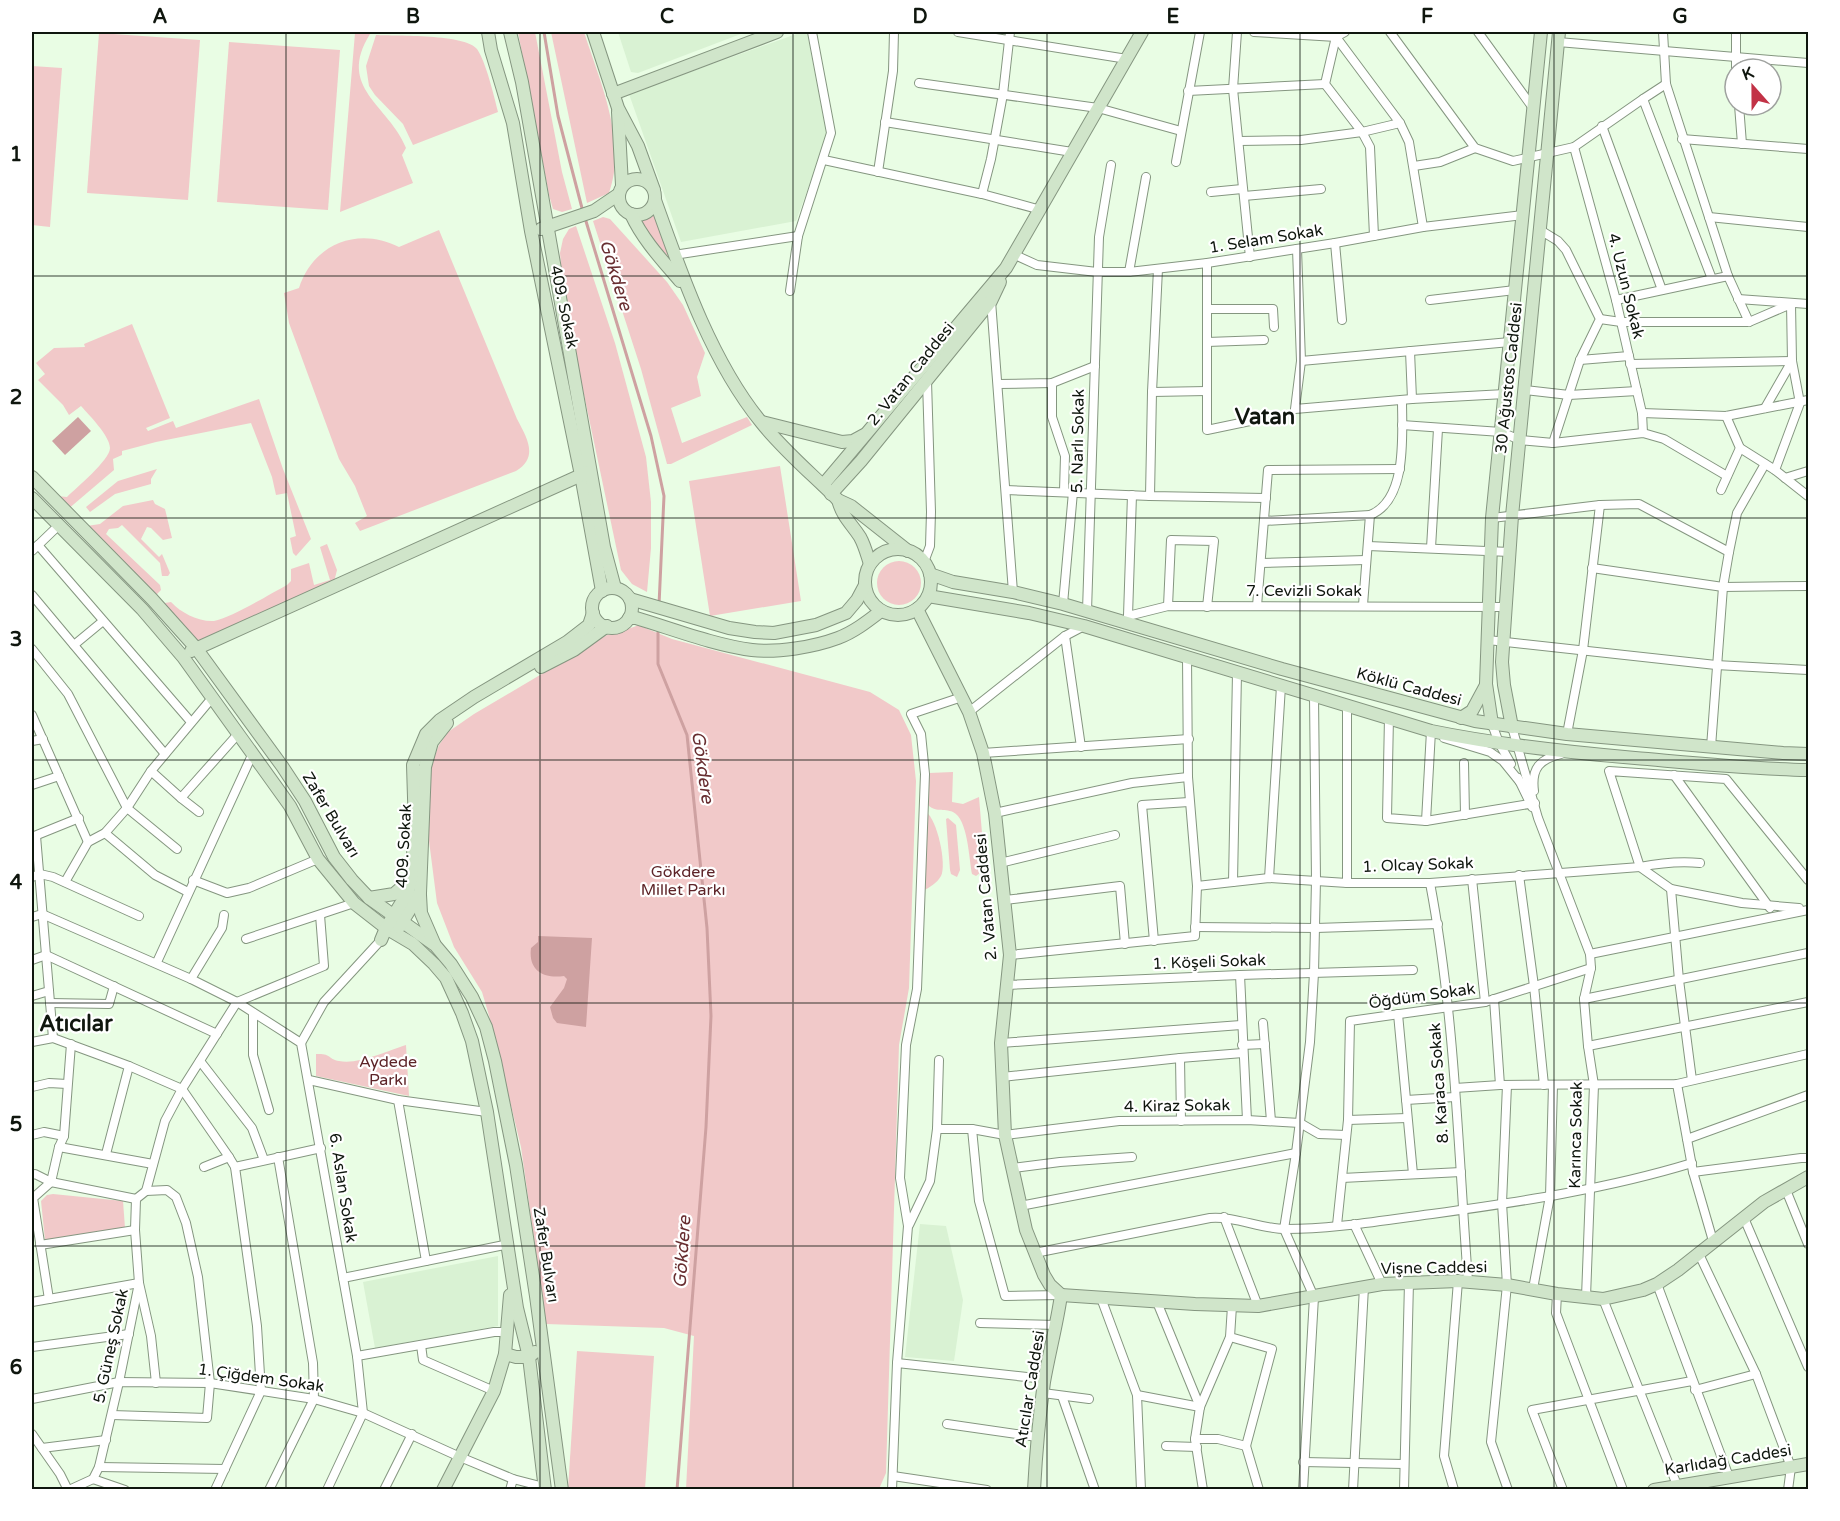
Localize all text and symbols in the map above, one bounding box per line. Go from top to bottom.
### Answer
text: A [153,5,168,29]
text: B [406,5,420,29]
text: C [660,5,674,29]
text: D [912,5,928,29]
text: E [1167,5,1180,29]
text: F [1421,5,1433,29]
text: G [1672,5,1688,29]
north arrow [1723,57,1783,117]
text: K [1739,63,1757,85]
text: 1 [10,143,22,167]
street label: 1. Selam Sokak [1208,220,1325,258]
street label: 4. Uzun Sokak [1603,231,1649,341]
water label: Gökdere [595,237,637,314]
street label: 409. Sokak [545,264,583,351]
street label: 30 Ağustos Caddesi [1491,301,1527,455]
street label: 2. Vatan Caddesi [863,318,959,430]
text: 2 [10,386,22,410]
street label: 5. Narlı Sokak [1067,388,1089,493]
district label: Vatan [1235,404,1295,430]
street label: 7. Cevizli Sokak [1246,581,1362,601]
text: 3 [10,628,22,652]
street label: Köklü Caddesi [1354,663,1464,711]
water label: Gökdere [687,730,719,805]
street label: Zafer Bulvarı [298,769,364,861]
street label: 409. Sokak [392,803,416,889]
street label: 2. Vatan Caddesi [970,833,1002,961]
street label: 1. Olcay Sokak [1362,853,1474,877]
park label: Gökdere Millet Parkı [641,862,725,900]
text: 4 [10,871,23,895]
street label: 1. Köşeli Sokak [1152,950,1266,974]
street label: Öğdüm Sokak [1367,979,1477,1013]
district label: Atıcılar [39,1011,113,1037]
street label: 8. Karaca Sokak [1425,1022,1453,1144]
park label: Aydede Parkı [359,1052,417,1090]
street label: Karınca Sokak [1565,1081,1587,1189]
street label: 4. Kiraz Sokak [1124,1095,1231,1117]
text: 5 [10,1113,22,1137]
street label: 6. Aslan Sokak [324,1132,362,1245]
street label: Zafer Bulvarı [529,1206,563,1304]
water label: Gökdere [668,1214,696,1289]
street label: Vişne Caddesi [1381,1257,1487,1279]
street label: 5. Güneş Sokak [89,1287,133,1405]
street label: Atıcılar Caddesi [1011,1329,1049,1449]
text: 6 [10,1356,22,1380]
street label: 1. Çiğdem Sokak [197,1359,326,1397]
street label: Karlıdağ Caddesi [1663,1440,1793,1480]

